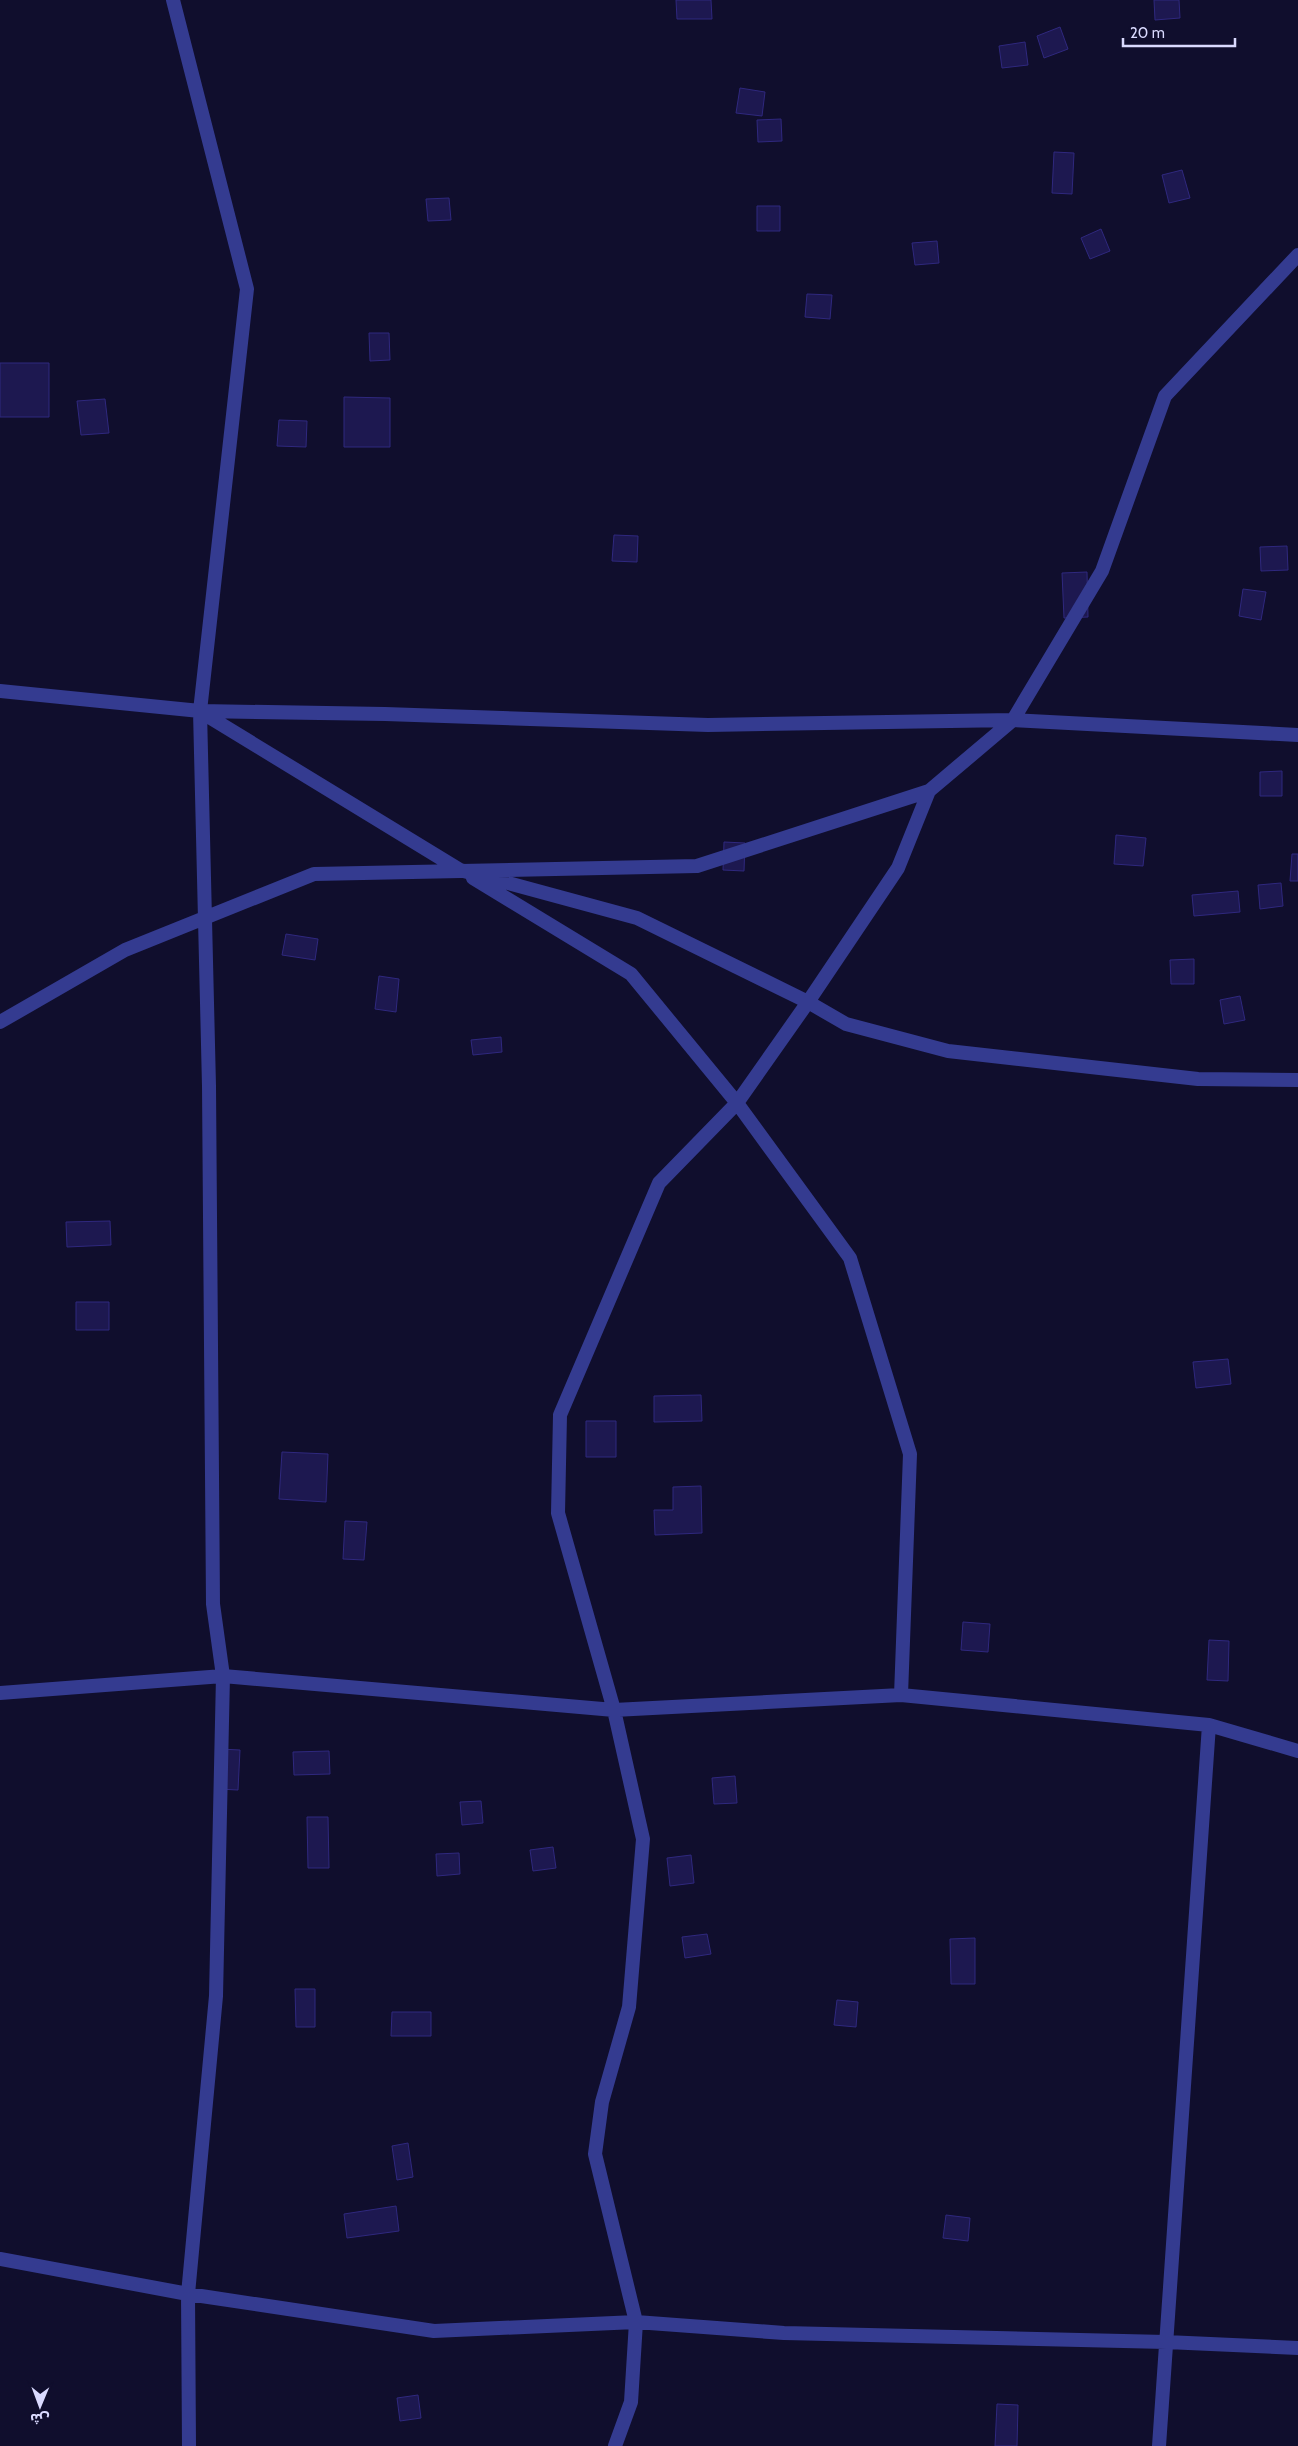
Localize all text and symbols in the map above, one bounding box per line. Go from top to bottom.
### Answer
scale bar [1123,15,1236,47]
text: 20 m [1130,24,1165,42]
north arrow [15,2381,65,2431]
text: ش [30,2410,50,2428]

